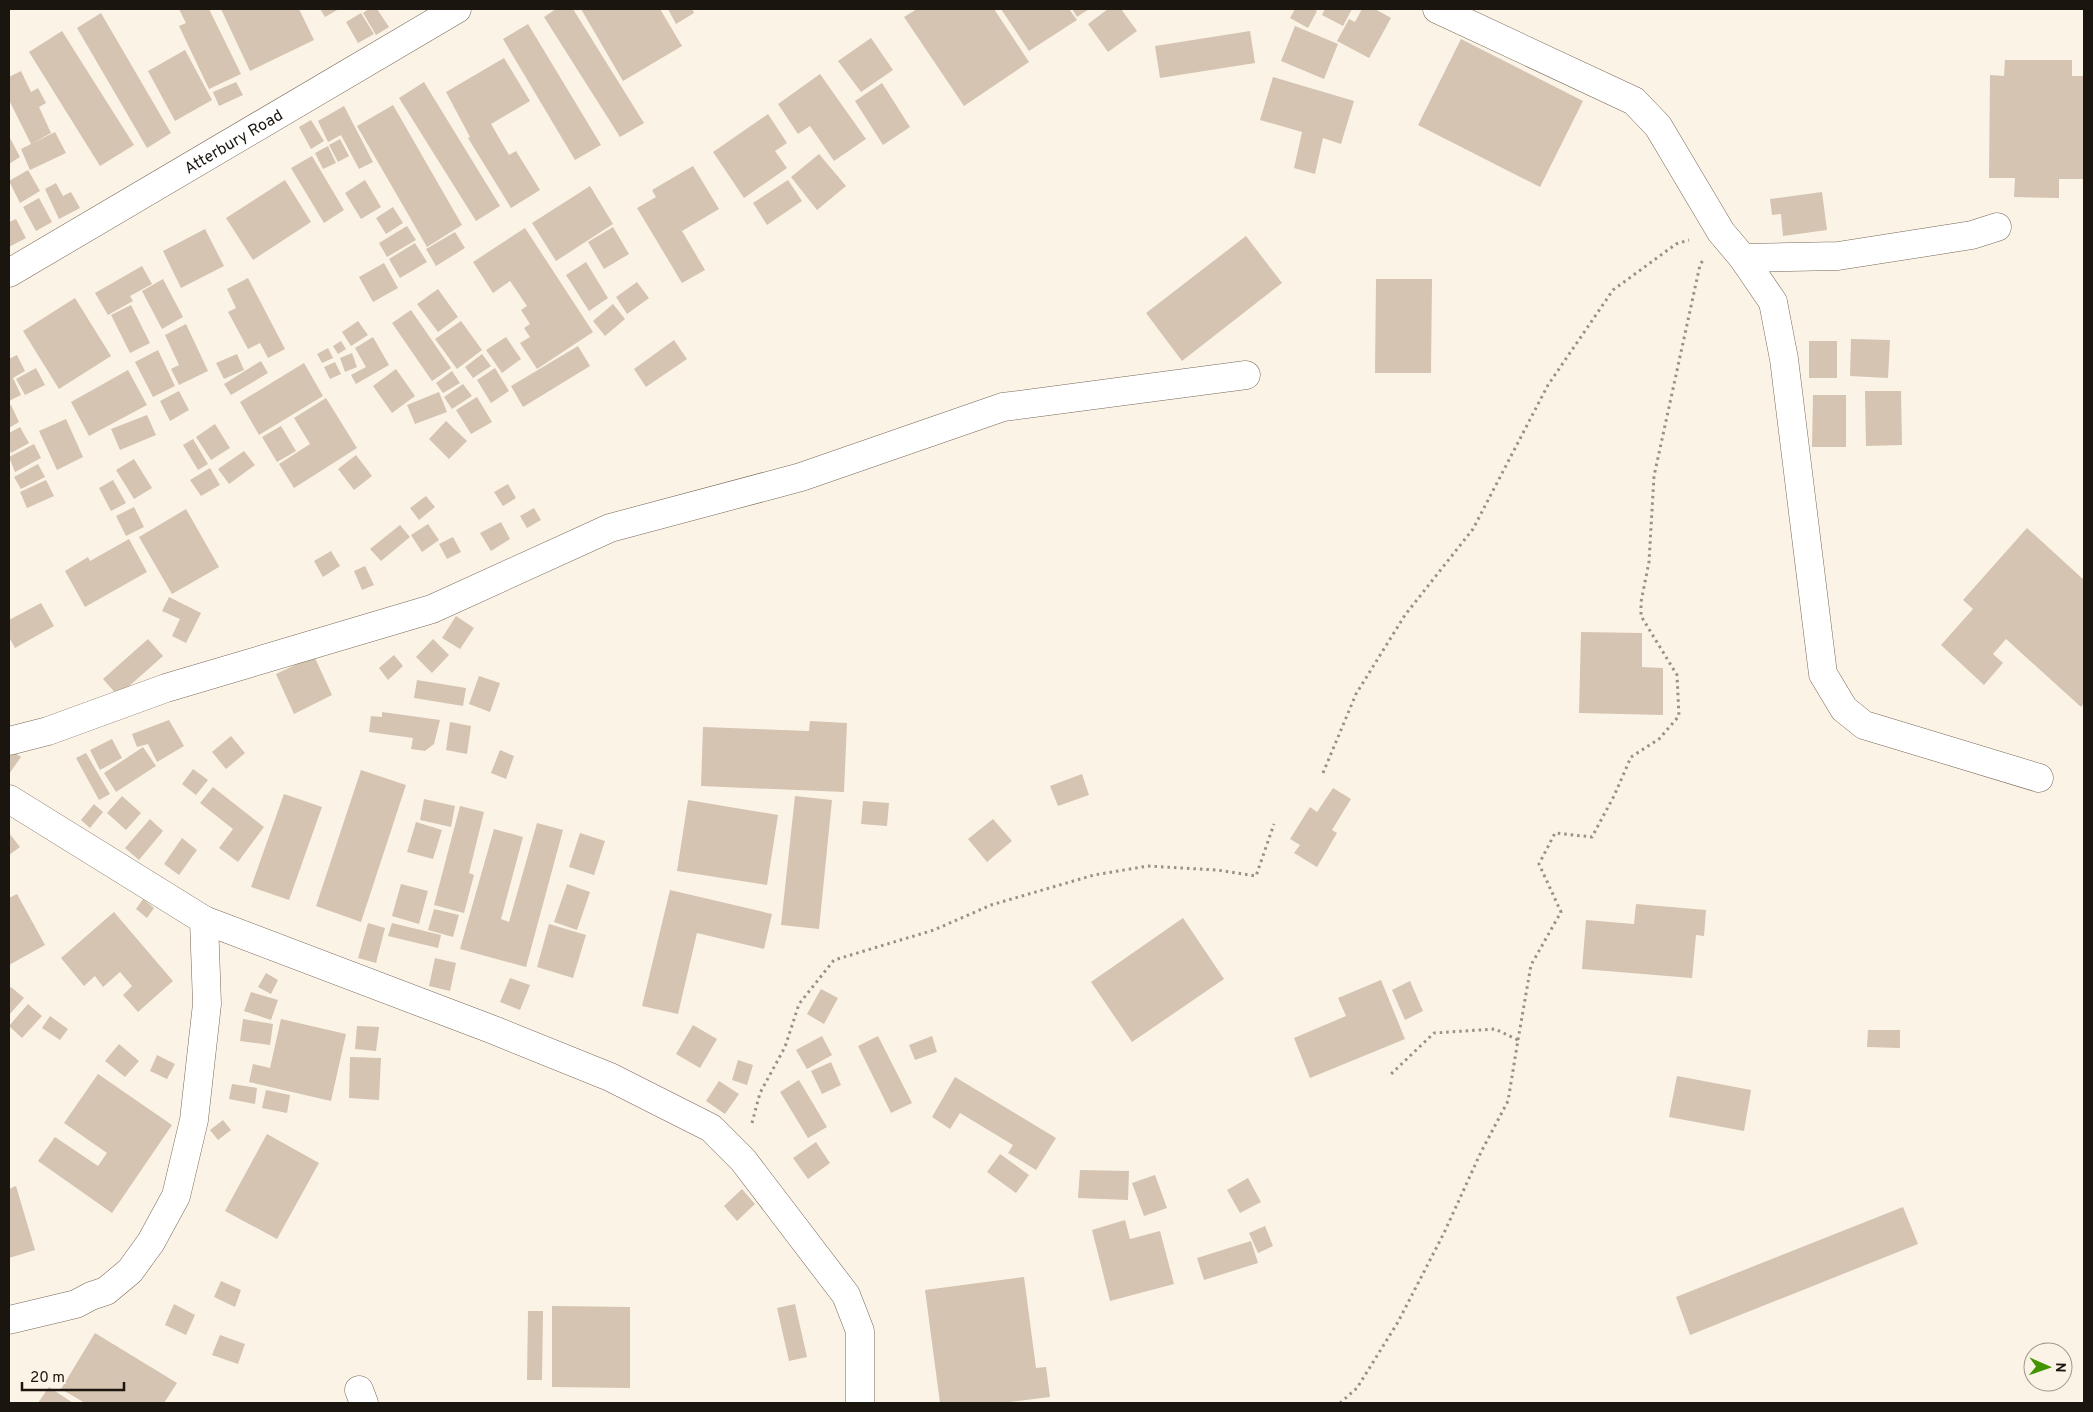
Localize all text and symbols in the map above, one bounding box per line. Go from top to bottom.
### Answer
street label: Atterbury Road [181,106,287,180]
north arrow [2023,1342,2073,1392]
scale bar [22,1360,125,1392]
text: N [2051,1362,2068,1373]
text: 20 m [30,1369,65,1388]

